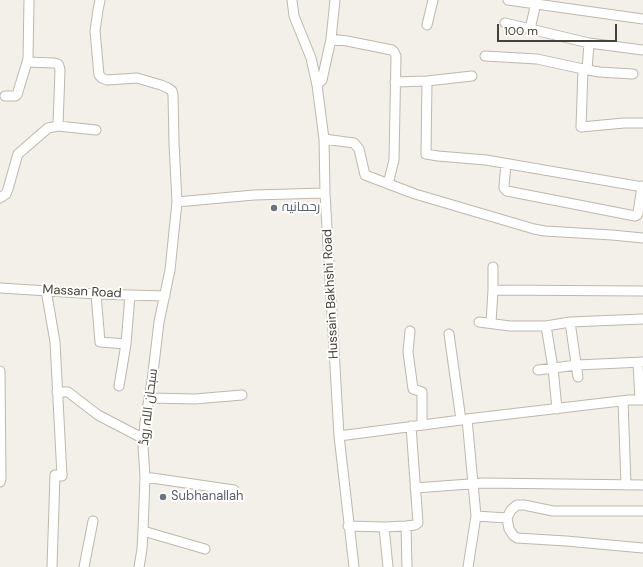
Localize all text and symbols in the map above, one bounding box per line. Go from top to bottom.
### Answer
scale bar [499,16,619,42]
text: 100 m [504,23,538,39]
place label: رحمانیہ [282,200,320,216]
marker: رحمانیہ [269,203,279,213]
street label: Hussain Bakhshi Road [320,229,342,359]
street label: Massan Road [42,282,122,302]
street label: سبحان اللہ روڈ [137,368,161,446]
place label: Subhanallah [171,489,244,505]
marker: Subhanallah [158,492,168,502]

